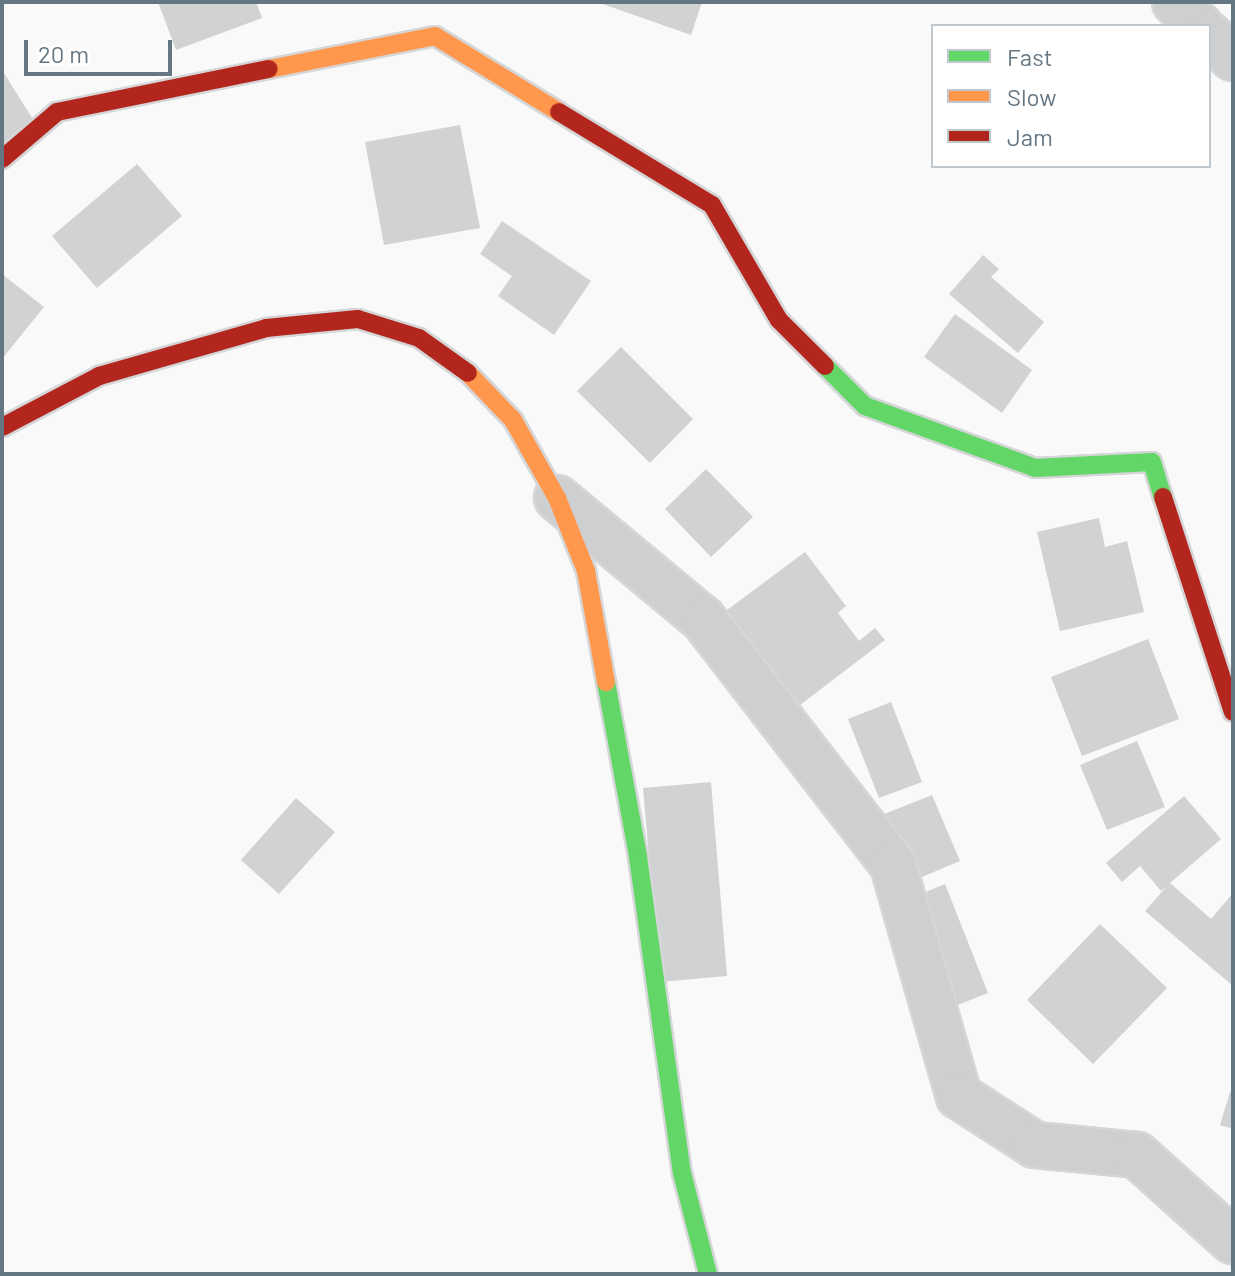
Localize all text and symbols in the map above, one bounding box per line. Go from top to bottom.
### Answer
scale bar [28,24,176,74]
legend [931,24,1211,168]
text: 20 m [38,39,89,68]
text: Fast [1007,42,1052,71]
text: Slow [1007,82,1056,111]
text: Jam [1007,122,1053,151]

